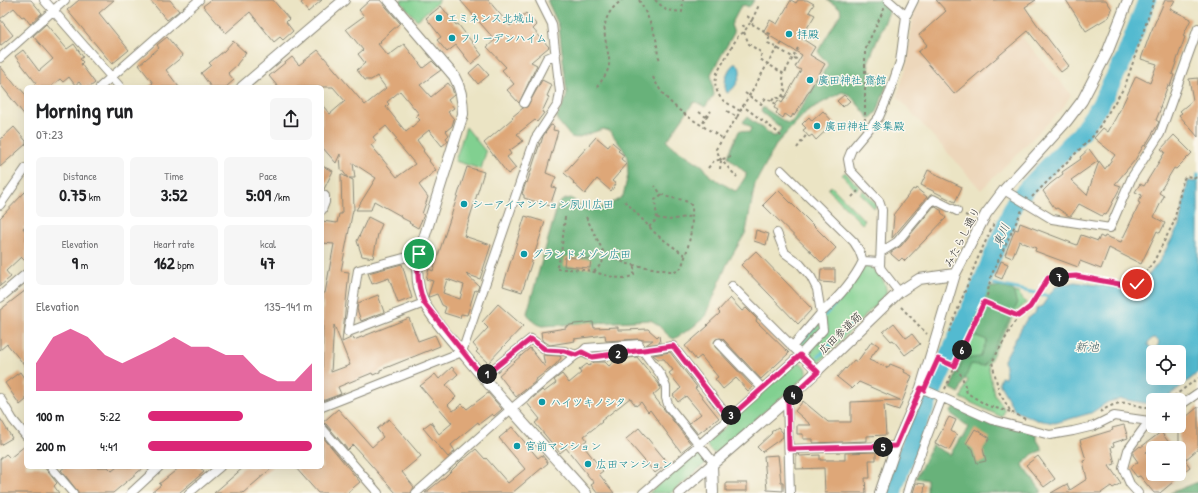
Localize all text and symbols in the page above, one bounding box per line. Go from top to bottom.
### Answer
place label: エミネンス北城山 [447,11,535,25]
marker: エミネンス北城山 [434,13,444,23]
place label: 拝殿 [797,27,819,41]
marker: 拝殿 [784,29,794,39]
place label: フリーデンハイム [460,31,547,45]
marker: フリーデンハイム [447,33,457,43]
place label: 廣田神社 齋館 [818,73,887,87]
marker: 廣田神社 齋館 [805,75,815,85]
text: Morning run [36,95,133,125]
button: share [270,98,312,140]
place label: 廣田神社 参集殿 [825,119,905,133]
marker: 廣田神社 参集殿 [812,121,822,131]
text: 07:23 [36,125,63,143]
text: Distance [63,169,97,183]
text: Time [164,169,184,183]
text: Pace [259,169,277,183]
text: 0.75 [59,183,86,206]
text: 3:52 [161,183,187,206]
text: 5:09 [246,183,271,206]
text: km [86,190,101,204]
text: /km [271,190,290,204]
place label: シーアイマンション夙川広田 [472,197,614,211]
marker: シーアイマンション夙川広田 [459,199,469,209]
street label: みたらし通り [941,204,983,270]
water label: 東川 [988,221,1014,249]
text: Elevation [62,237,98,251]
text: Heart rate [153,237,195,251]
text: kcal [260,237,276,251]
pin [402,237,436,271]
icon: arrive [408,243,430,265]
place label: グランドメゾン広田 [532,247,631,261]
marker: グランドメゾン広田 [519,249,529,259]
text: 9 [72,251,78,274]
text: 162 [154,251,175,274]
text: 47 [261,251,275,274]
text: m [78,258,88,272]
text: bpm [175,258,194,272]
pin: 7 [1049,267,1069,287]
pin [1120,267,1154,301]
text: 7 [1056,270,1062,284]
icon: check [1126,273,1148,295]
text: Elevation [36,297,79,315]
text: 135–141 m [264,297,312,315]
street label: 広田参道筋 [815,309,865,357]
water label: 新池 [1075,338,1100,355]
pin: 6 [952,340,972,360]
text: 6 [960,343,964,357]
pin: 2 [608,344,628,364]
map controls [1146,345,1186,481]
button: locate [1146,345,1186,385]
text: 2 [615,347,621,361]
pin: 1 [477,364,497,384]
text: 1 [485,367,489,381]
pin: 4 [783,385,803,405]
text: 4 [791,388,795,402]
button: + [1146,393,1186,433]
place label: ハイツキノシタ [550,395,626,409]
marker: ハイツキノシタ [537,397,547,407]
pin: 3 [721,405,741,425]
text: 100 m [36,407,64,425]
text: 5:22 [100,407,121,425]
text: 3 [729,408,733,422]
text: 200 m [36,437,66,455]
text: 4:41 [100,437,118,455]
pin: 5 [873,437,893,457]
place label: 宮前マンション [525,439,602,453]
text: 5 [881,440,885,454]
marker: 宮前マンション [512,441,522,451]
button: − [1146,441,1186,481]
place label: 広田マンション [596,457,673,471]
marker: 広田マンション [583,459,593,469]

